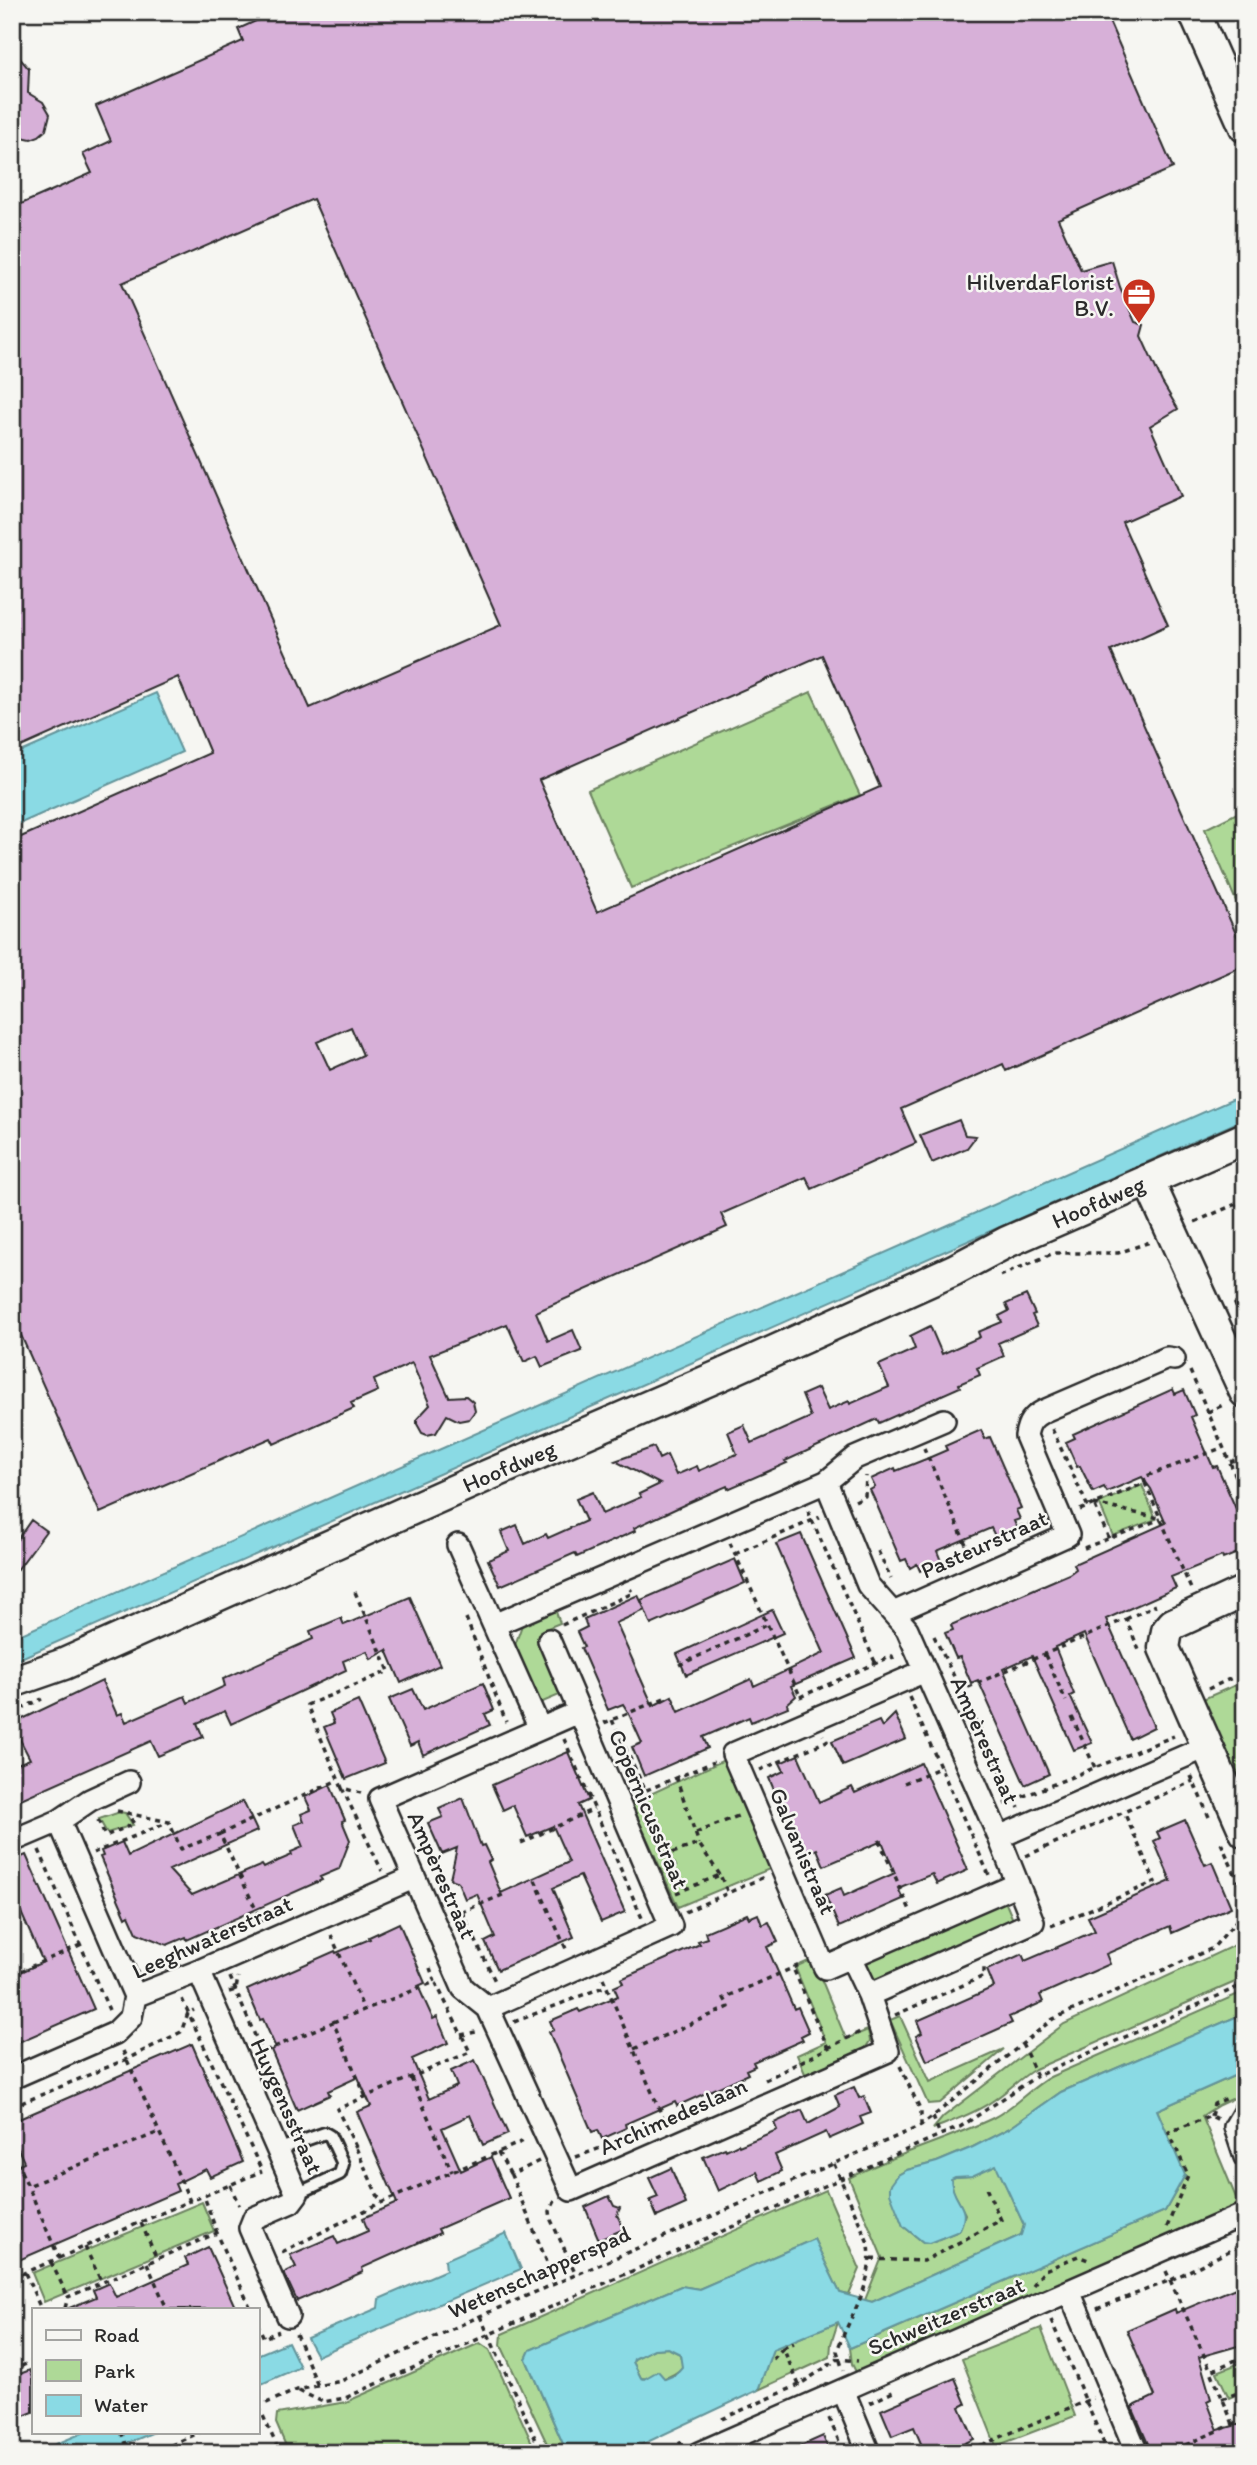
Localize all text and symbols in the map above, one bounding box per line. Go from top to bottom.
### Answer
place label: HilverdaFlorist B.V. [966,268,1114,322]
office icon: HilverdaFlorist B.V. [1120,276,1158,325]
street label: Hoofdweg [1047,1169,1149,1235]
street label: Hoofdweg [458,1434,560,1499]
street label: Pasteurstraat [916,1504,1052,1584]
street label: Ampèrestraat [944,1672,1026,1808]
street label: Copernicusstraat [603,1725,695,1893]
street label: Galvanistraat [764,1783,842,1919]
street label: Ampèrestraat [401,1807,483,1943]
street label: Leeghwaterstraat [127,1889,297,1985]
street label: Huygensstraat [245,2034,330,2179]
street label: Archimedeslaan [595,2071,751,2161]
street label: Wetenschapperspad [443,2219,635,2325]
street label: Schweitzerstraat [864,2270,1028,2362]
legend [32,2308,259,2434]
text: Road [94,2322,140,2347]
text: Park [94,2358,136,2383]
text: Water [94,2392,148,2417]

